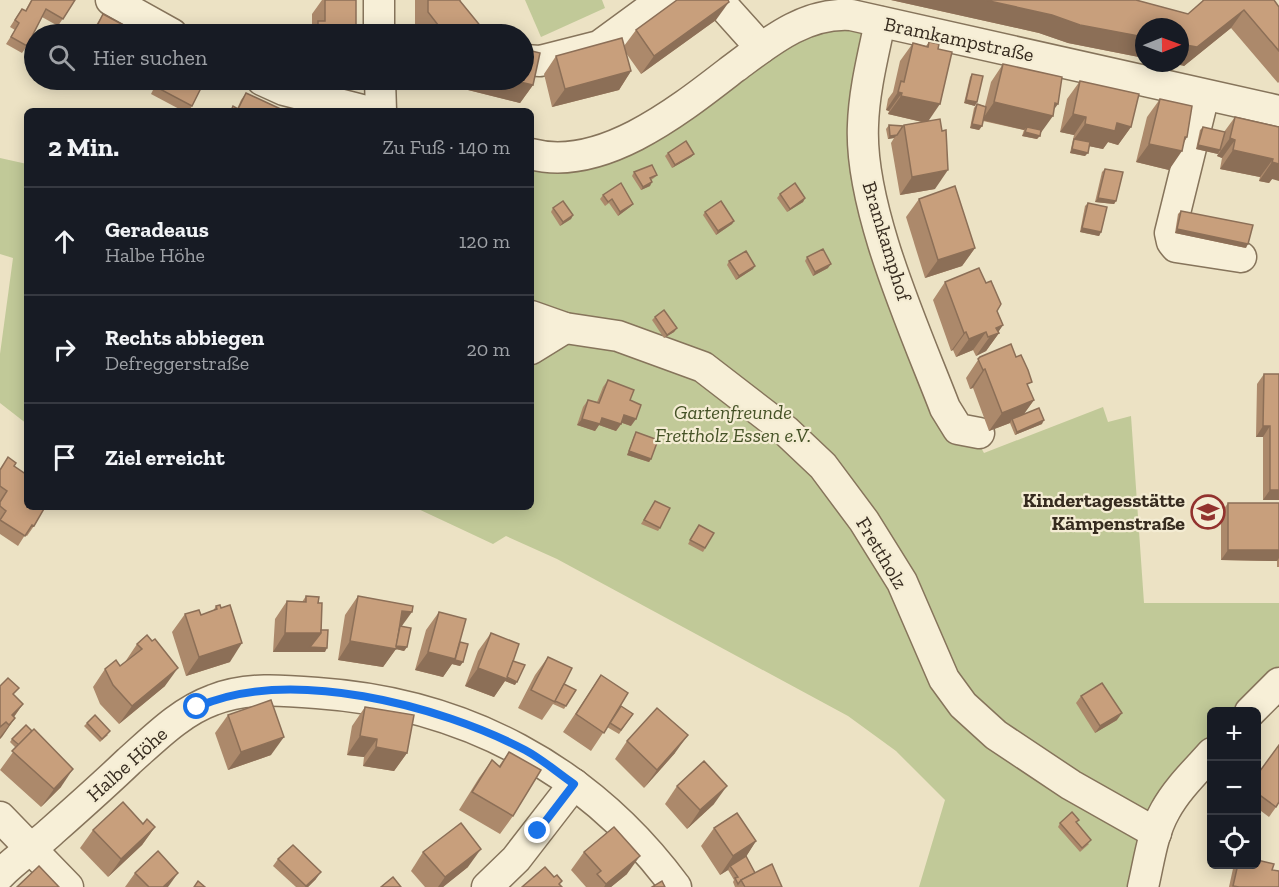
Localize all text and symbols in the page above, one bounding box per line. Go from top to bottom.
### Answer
street label: Bramkampstraße [882,11,1036,67]
north arrow [1135,18,1189,72]
search box [24,24,534,90]
icon: search [45,41,78,74]
text: Hier suchen [93,44,207,71]
text: 2 Min. [48,131,119,163]
text: Zu Fuß · 140 m [383,135,510,159]
street label: Bramkamphof [857,178,917,305]
text: Geradeaus [105,216,209,243]
icon: ahead [48,225,81,258]
text: 120 m [459,229,510,253]
text: Halbe Höhe [105,243,205,267]
text: Rechts abbiegen [105,324,264,351]
icon: right [48,333,81,366]
text: 20 m [466,337,510,361]
text: Defreggerstraße [105,351,249,375]
park label: Gartenfreunde Frettholz Essen e.V. [655,400,811,447]
icon: arrive [48,441,81,474]
text: Ziel erreicht [105,444,225,471]
place label: Kindertagesstätte Kämpenstraße [1023,488,1185,535]
school or university icon: Kindertagesstätte Kämpenstraße [1190,494,1226,530]
street label: Frettholz [851,513,913,593]
route start [183,693,209,719]
map controls [1207,707,1261,869]
button: + [1207,707,1261,761]
street label: Halbe Höhe [82,722,172,806]
button: − [1207,761,1261,815]
button: locate [1207,815,1261,869]
route end [524,817,550,843]

